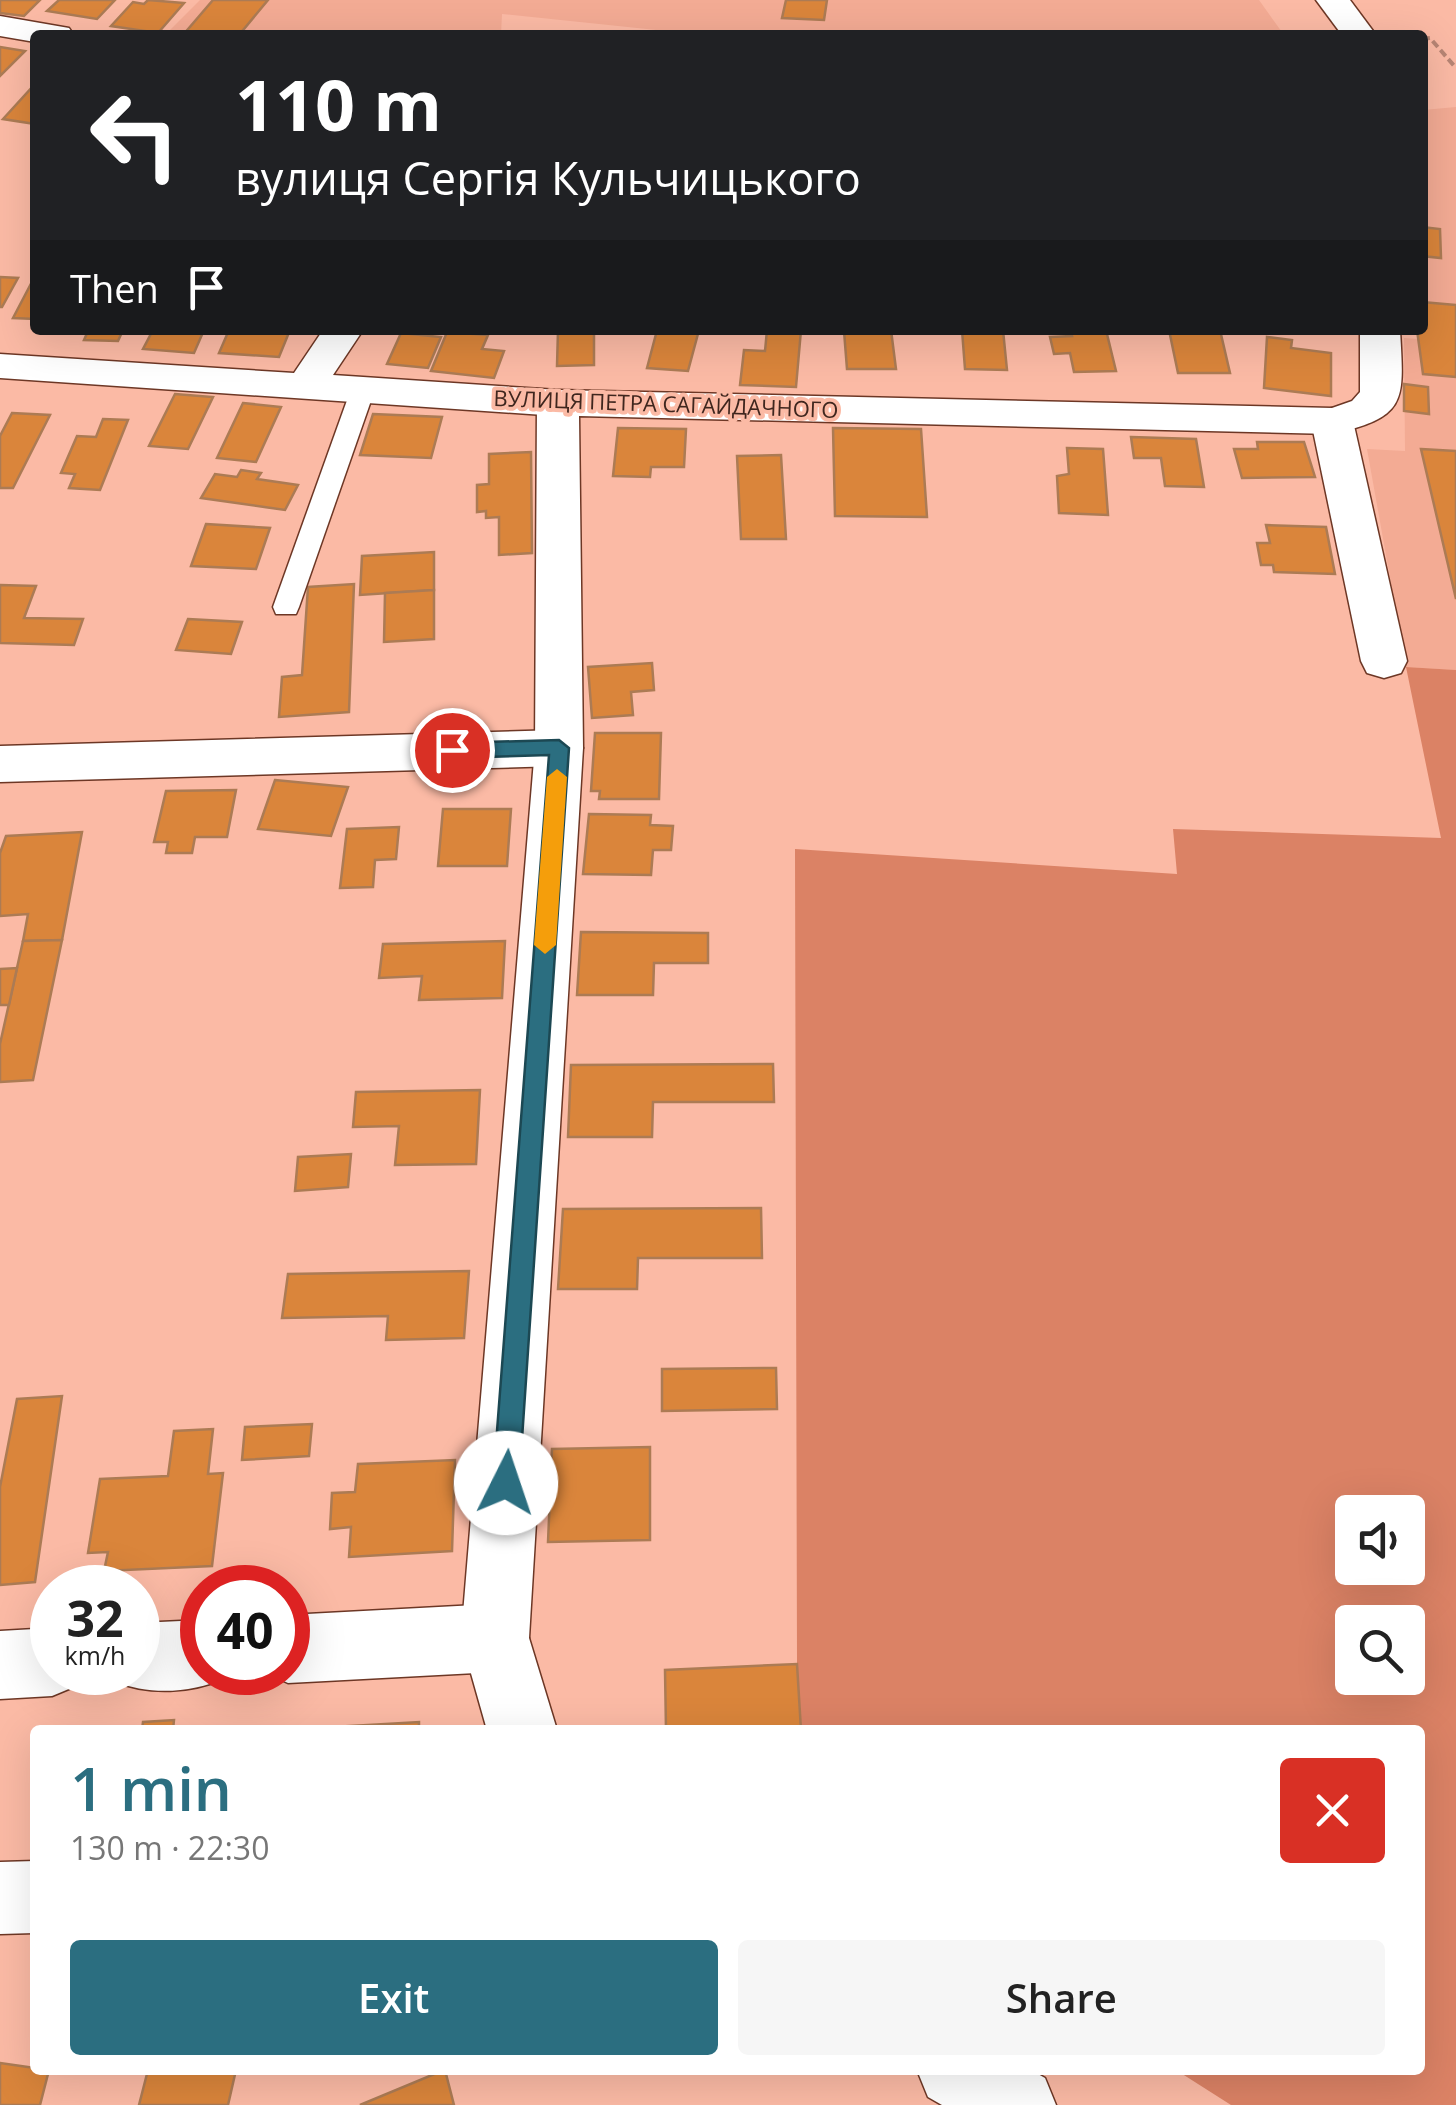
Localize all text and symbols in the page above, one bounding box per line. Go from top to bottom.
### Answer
text: 110 m [235,56,442,152]
icon: left [70,70,200,200]
text: вулиця Сергія Кульчицького [235,147,861,208]
icon: arrive [179,260,234,315]
text: Then [70,262,159,314]
street label: ВУЛИЦЯ ПЕТРА САГАЙДАЧНОГО [493,382,839,424]
pin [410,708,495,793]
icon: arrive [425,723,480,778]
position arrow [454,1431,558,1535]
map controls [1335,1495,1425,1695]
button: sound [1335,1495,1425,1585]
speed limit sign: 40 [180,1565,310,1695]
text: 32 [66,1584,124,1652]
button: search [1335,1605,1425,1695]
text: km/h [65,1638,125,1672]
text: 1 min [70,1747,232,1829]
button: close [1280,1758,1385,1863]
text: 130 m · 22:30 [70,1826,269,1869]
button: Exit [70,1940,718,2055]
button: Share [738,1940,1385,2055]

